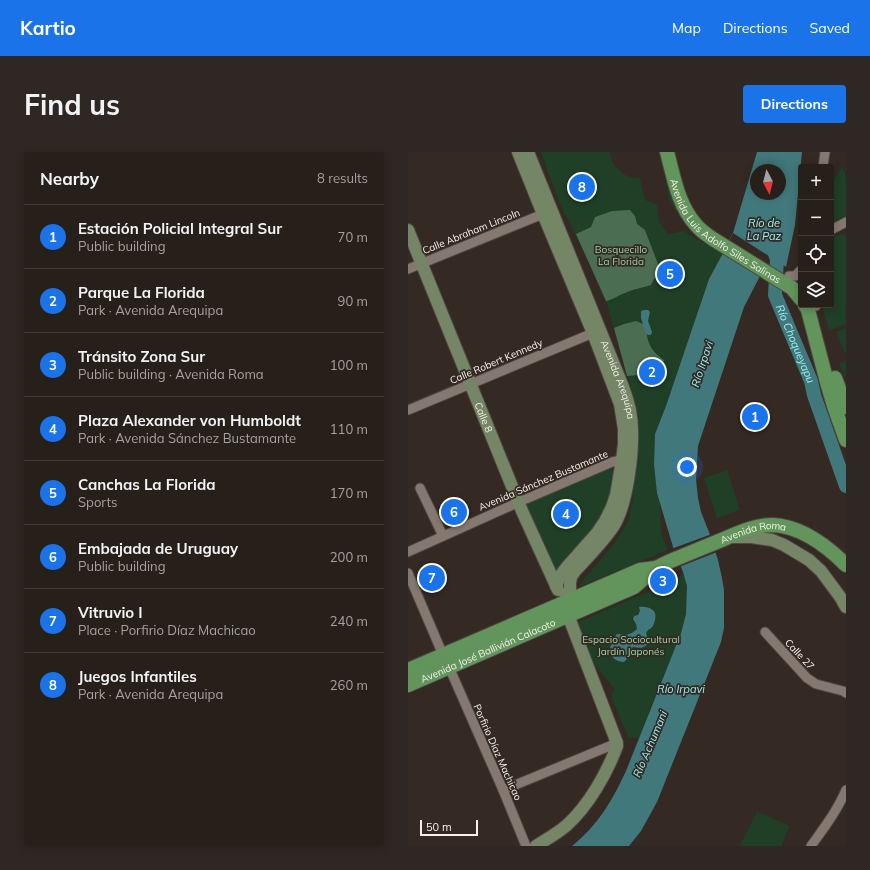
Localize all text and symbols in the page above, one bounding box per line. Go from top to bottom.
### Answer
text: Kartio [20,16,76,40]
text: Map [672,19,701,37]
text: Directions [723,19,788,37]
text: Saved [810,19,850,37]
button: Directions [743,85,846,123]
text: Find us [24,87,120,122]
north arrow [750,164,786,200]
map controls [798,164,834,308]
button: + [798,164,834,200]
text: Nearby [40,168,99,189]
text: 8 results [317,170,368,186]
pin: 8 [569,172,595,202]
street label: Avenida Luis Adolfo Siles Salinas [667,177,783,287]
button: − [798,200,834,236]
street label: Calle Abraham Lincoln [420,206,522,257]
water label: Río de La Paz [747,216,782,243]
text: Estación Policial Integral Sur [78,219,282,238]
text: 1 [49,229,57,245]
text: 70 m [338,229,368,245]
button: locate [798,236,834,272]
text: Public building [78,238,166,254]
park label: Bosquecillo La Florida [595,243,648,268]
pin: 5 [657,259,683,289]
button: layers [798,272,834,308]
text: Parque La Florida [78,283,205,302]
text: 2 [49,293,57,309]
text: 90 m [338,293,368,309]
text: Park · Avenida Arequipa [78,302,223,318]
water label: Río Choqueyapu [773,302,818,385]
street label: Calle Robert Kennedy [448,336,545,387]
street label: Avenida Arequipa [598,338,637,420]
water label: Río Irpavi [688,339,716,389]
text: Tránsito Zona Sur [78,347,205,366]
text: 3 [49,357,57,373]
text: 100 m [330,357,368,373]
pin: 2 [639,357,665,387]
text: Public building · Avenida Roma [78,366,264,382]
street label: Calle 8 [472,400,495,434]
pin: 1 [742,402,768,432]
text: Plaza Alexander von Humboldt [78,411,301,430]
text: 4 [49,421,57,437]
text: 110 m [330,421,368,437]
text: Park · Avenida Sánchez Bustamante [78,430,296,446]
street label: Avenida Sánchez Bustamante [477,447,610,514]
your location [677,457,697,477]
text: Canchas La Florida [78,475,215,494]
text: 5 [49,485,57,501]
text: 170 m [330,485,368,501]
text: Sports [78,494,117,510]
pin: 6 [441,497,467,527]
pin: 4 [553,499,579,529]
street label: Avenida Roma [718,519,787,547]
text: Embajada de Uruguay [78,539,238,558]
text: 6 [49,549,57,565]
text: 200 m [330,549,368,565]
text: Public building [78,558,166,574]
pin: 7 [419,563,445,593]
pin: 3 [650,566,676,596]
text: Vitruvio I [78,603,143,622]
text: 7 [49,613,57,629]
text: 240 m [330,613,368,629]
street label: Avenida José Ballivián Calacoto [419,616,558,686]
text: Place · Porfirio Díaz Machicao [78,622,256,638]
park label: Espacio Sociocultural Jardín Japonés [582,633,680,658]
street label: Calle 27 [782,636,817,672]
text: Juegos Infantiles [78,667,197,686]
text: 8 [49,677,57,693]
text: 260 m [330,677,368,693]
water label: Río Irpavi [657,682,705,696]
text: Park · Avenida Arequipa [78,686,223,702]
street label: Porfirio Díaz Machicao [470,702,525,803]
water label: Río Achumani [630,708,670,779]
scale bar [420,818,478,837]
text: 50 m [426,820,452,834]

